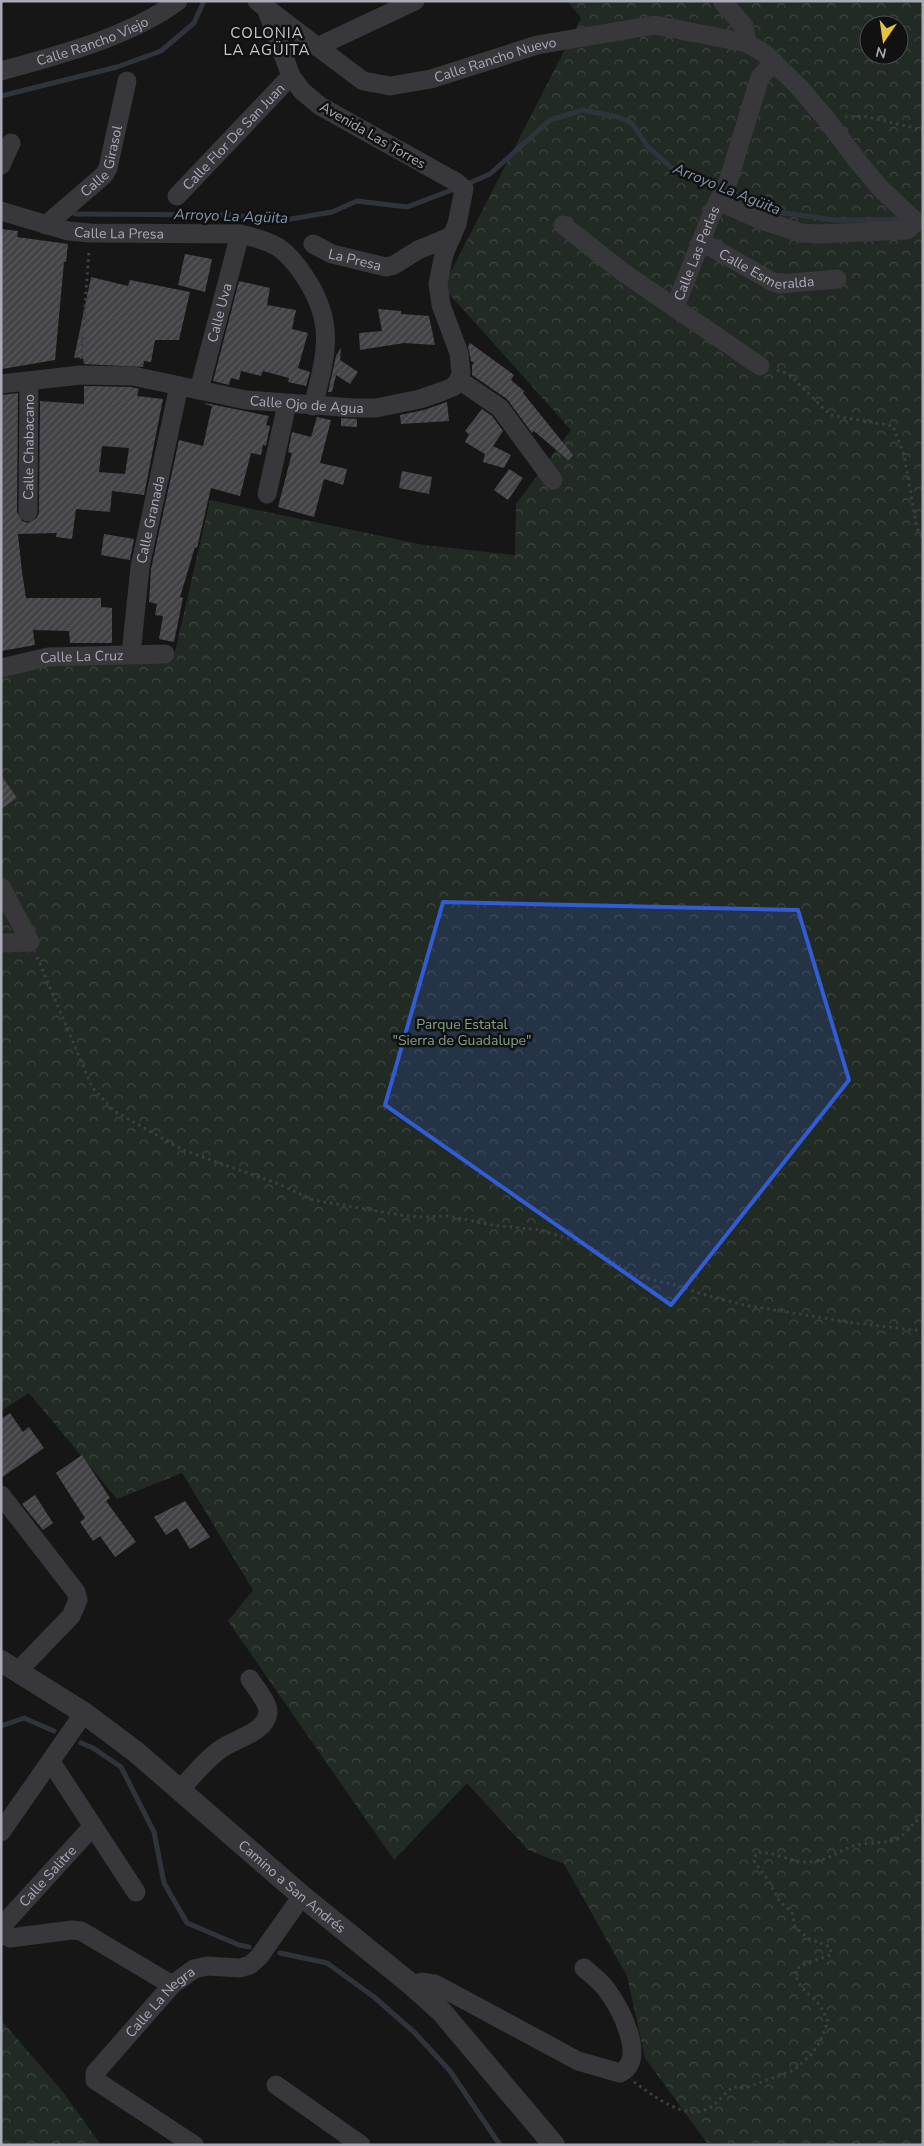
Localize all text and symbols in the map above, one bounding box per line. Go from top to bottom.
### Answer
street label: Calle Rancho Viejo [34,12,152,71]
north arrow [859,15,909,65]
district label: COLONIA LA AGÜITA [224,23,310,60]
street label: Calle Rancho Nuevo [432,33,558,87]
text: N [874,42,888,63]
street label: Calle Flor De San Juan [178,79,289,195]
street label: Avenida Las Torres [316,97,429,174]
street label: Calle Girasol [76,123,127,201]
water label: Arroyo La Agüita [669,158,784,220]
street label: Calle Las Perlas [669,202,725,304]
water label: Arroyo La Agüita [173,204,289,228]
street label: Calle La Presa [73,223,164,243]
street label: La Presa [326,244,383,276]
street label: Calle Esmeralda [715,244,815,294]
street label: Calle Uva [203,281,237,344]
street label: Calle Ojo de Agua [249,391,364,418]
street label: Calle Chabacano [19,394,39,500]
street label: Calle Granada [132,474,169,565]
street label: Calle La Cruz [38,646,124,669]
park label: Parque Estatal "Sierra de Guadalupe" [392,1015,532,1050]
street label: Camino a San Andrés [234,1836,350,1938]
street label: Calle Salitre [15,1842,81,1911]
street label: Calle La Negra [121,1962,199,2042]

